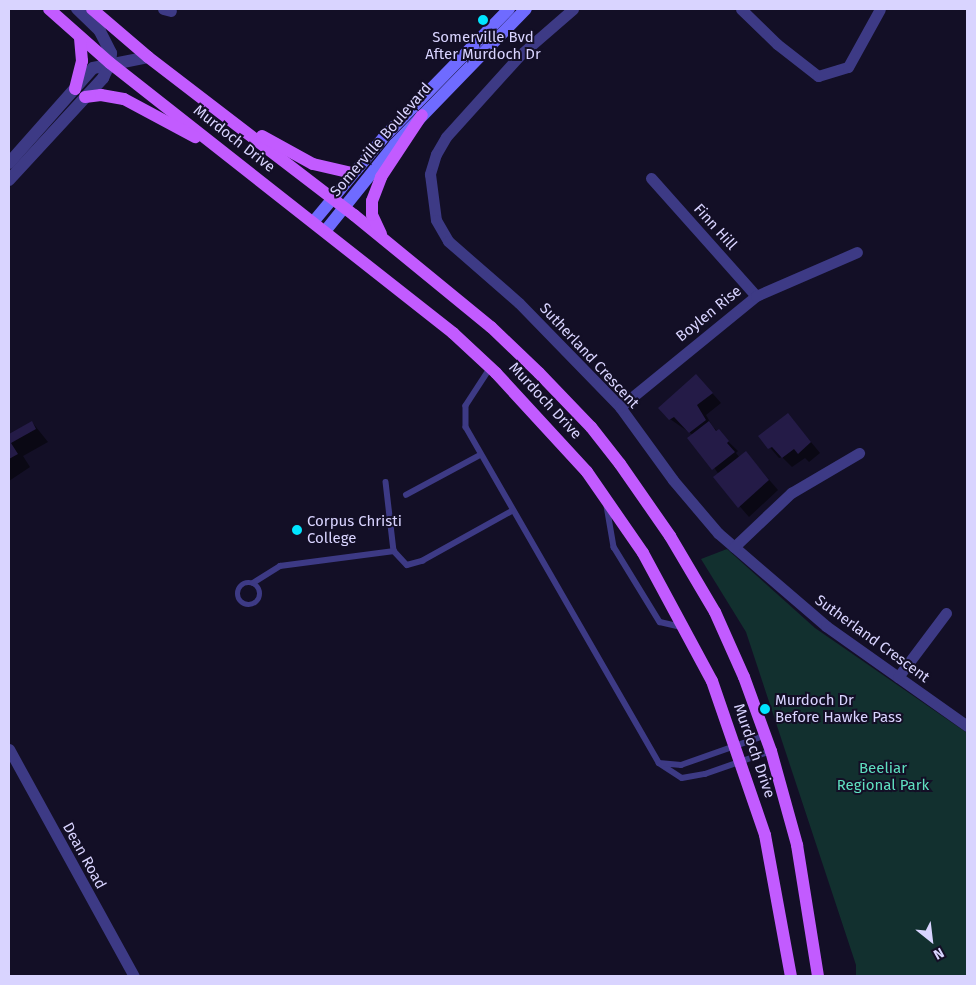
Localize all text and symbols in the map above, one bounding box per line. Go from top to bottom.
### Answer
marker: Somerville Bvd After Murdoch Dr [477,14,489,26]
place label: Somerville Bvd After Murdoch Dr [425,28,541,63]
street label: Somerville Boulevard [327,79,435,201]
street label: Murdoch Drive [190,102,278,176]
street label: Finn Hill [690,200,740,254]
street label: Boylen Rise [673,282,745,346]
street label: Sutherland Crescent [536,300,642,412]
street label: Murdoch Drive [505,359,585,443]
place label: Corpus Christi College [307,512,402,547]
marker: Corpus Christi College [291,524,303,536]
street label: Sutherland Crescent [811,591,933,687]
place label: Murdoch Dr Before Hawke Pass [775,691,902,726]
street label: Murdoch Drive [729,701,779,801]
marker: Murdoch Dr Before Hawke Pass [759,703,771,715]
park label: Beeliar Regional Park [837,759,929,794]
street label: Dean Road [58,820,110,892]
north arrow [906,915,956,965]
text: N [930,944,947,963]

